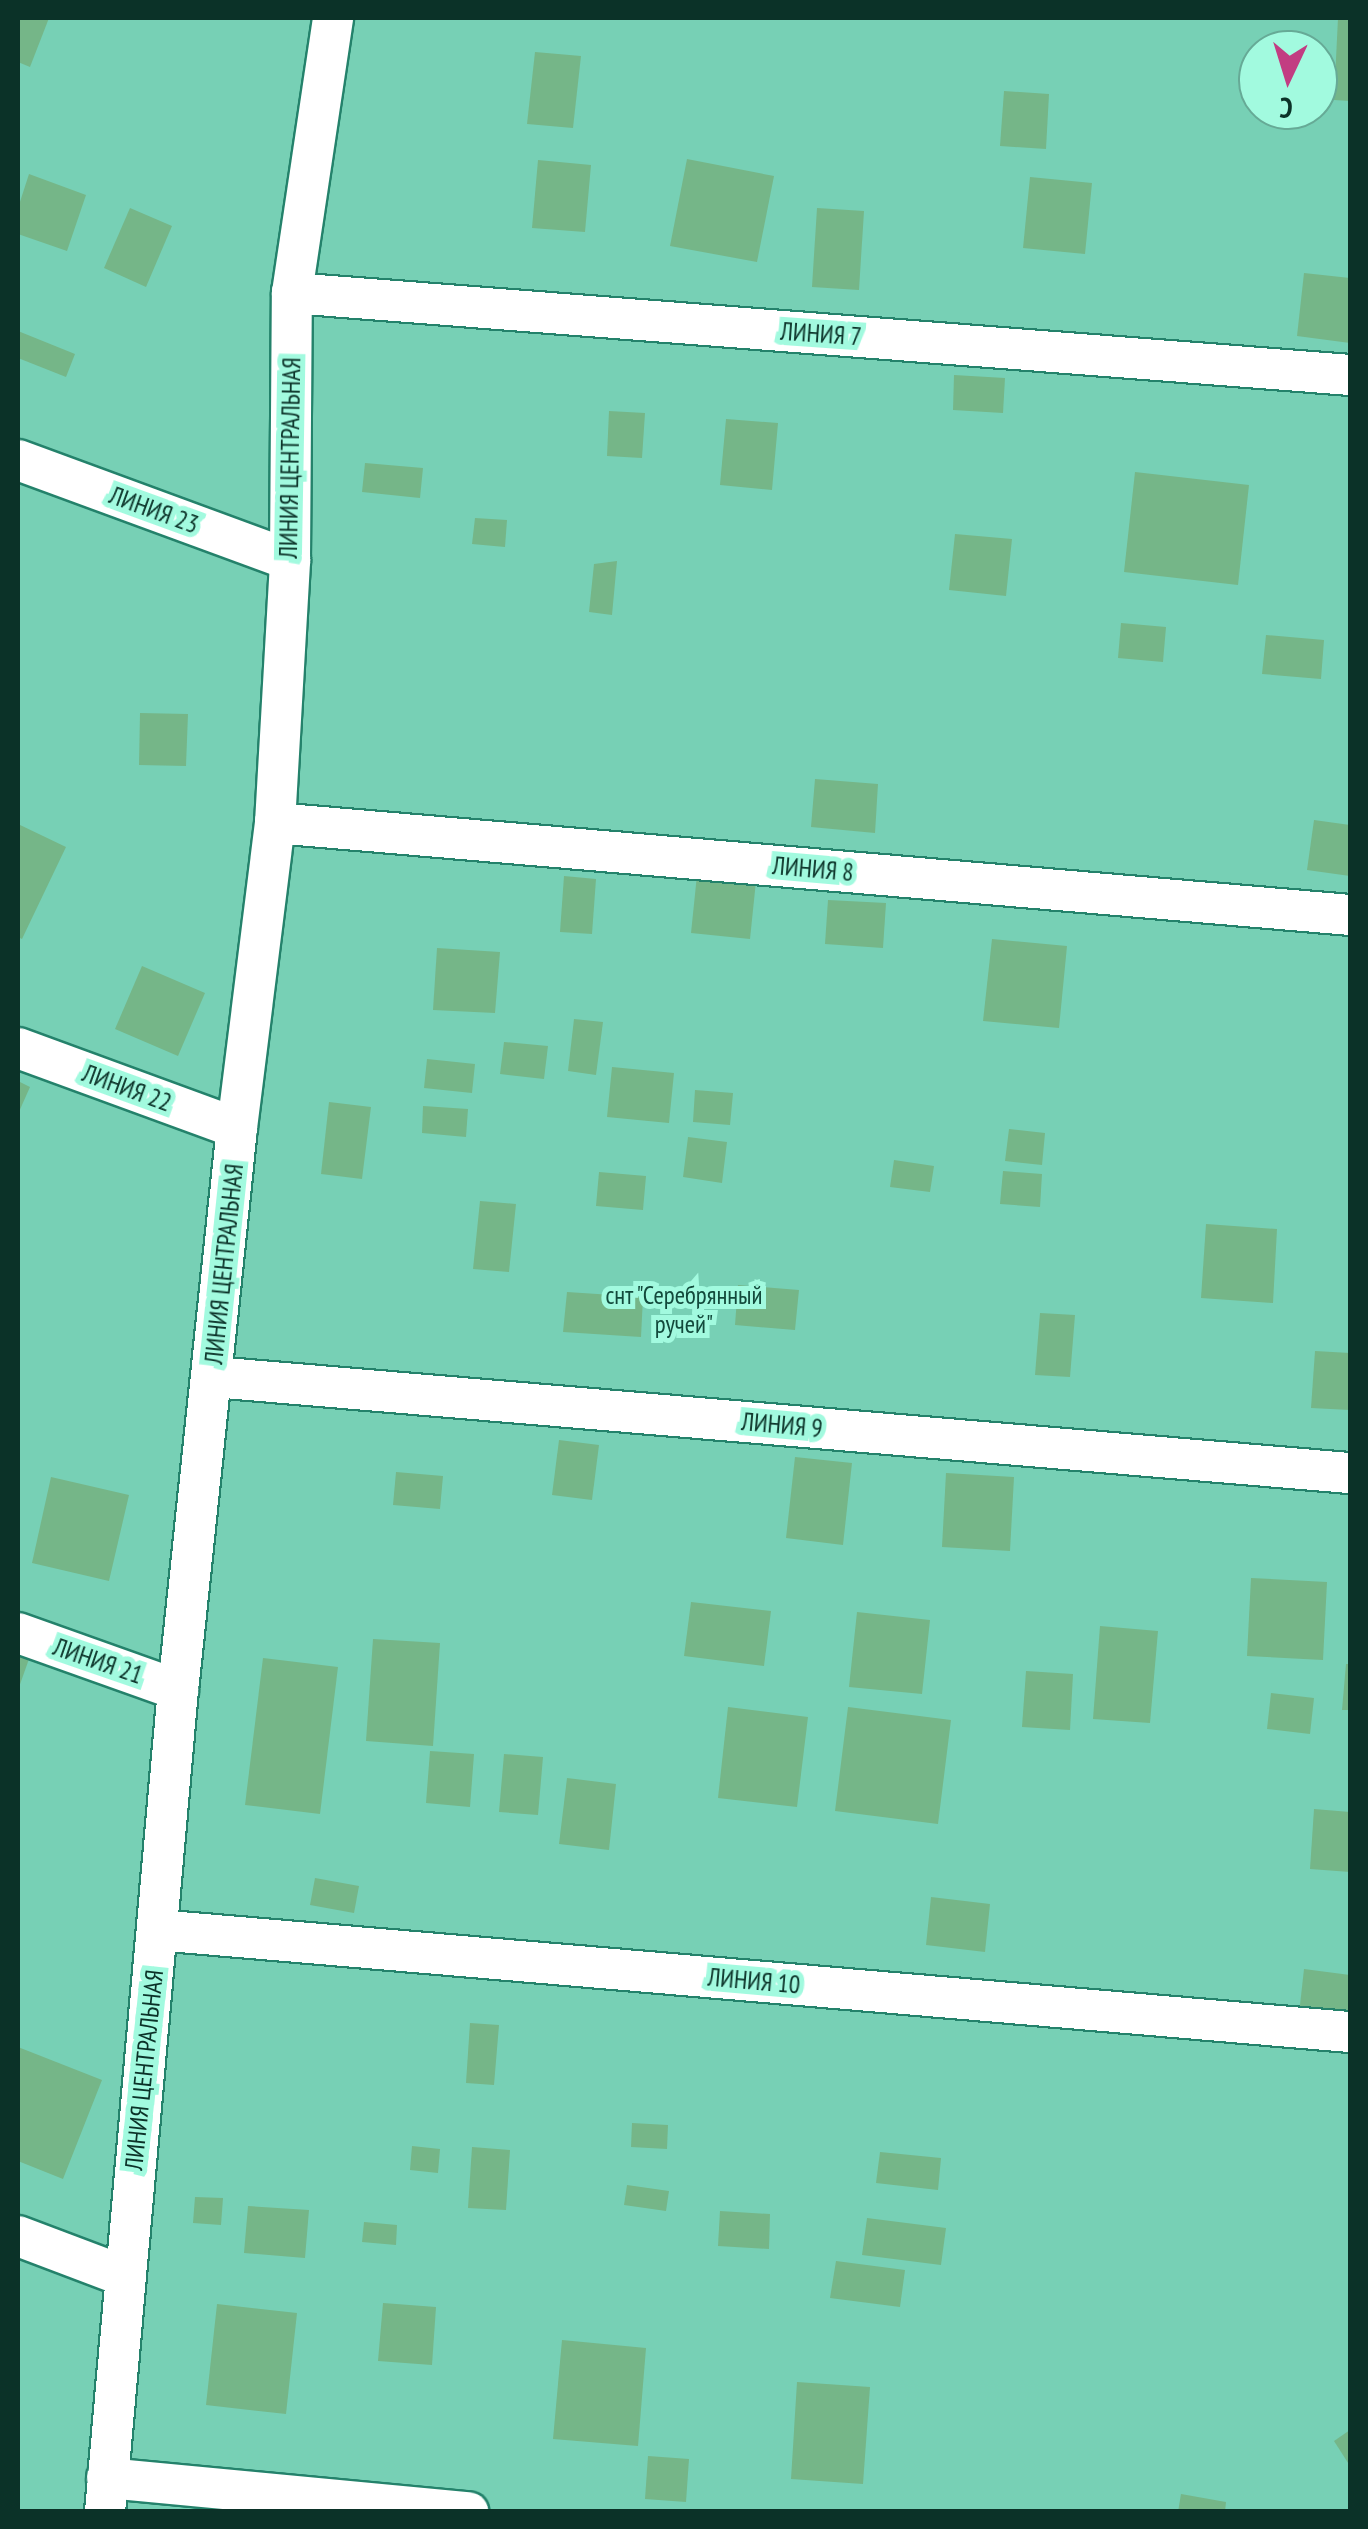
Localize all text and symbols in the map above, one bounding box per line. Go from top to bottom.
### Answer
north arrow [1238,30,1338,130]
text: С [1278,90,1294,127]
street label: ЛИНИЯ 7 [779,316,863,352]
street label: ЛИНИЯ ЦЕНТРАЛЬНАЯ [273,357,307,559]
street label: ЛИНИЯ 23 [105,480,203,540]
street label: ЛИНИЯ 8 [771,851,855,887]
street label: ЛИНИЯ 22 [78,1058,176,1118]
street label: ЛИНИЯ ЦЕНТРАЛЬНАЯ [199,1162,249,1366]
park label: снт "Серебрянный ручей" [604,1281,764,1340]
street label: ЛИНИЯ 9 [740,1407,824,1443]
street label: ЛИНИЯ 21 [49,1632,147,1690]
street label: ЛИНИЯ 10 [707,1962,801,2000]
street label: ЛИНИЯ ЦЕНТРАЛЬНАЯ [119,1968,169,2172]

